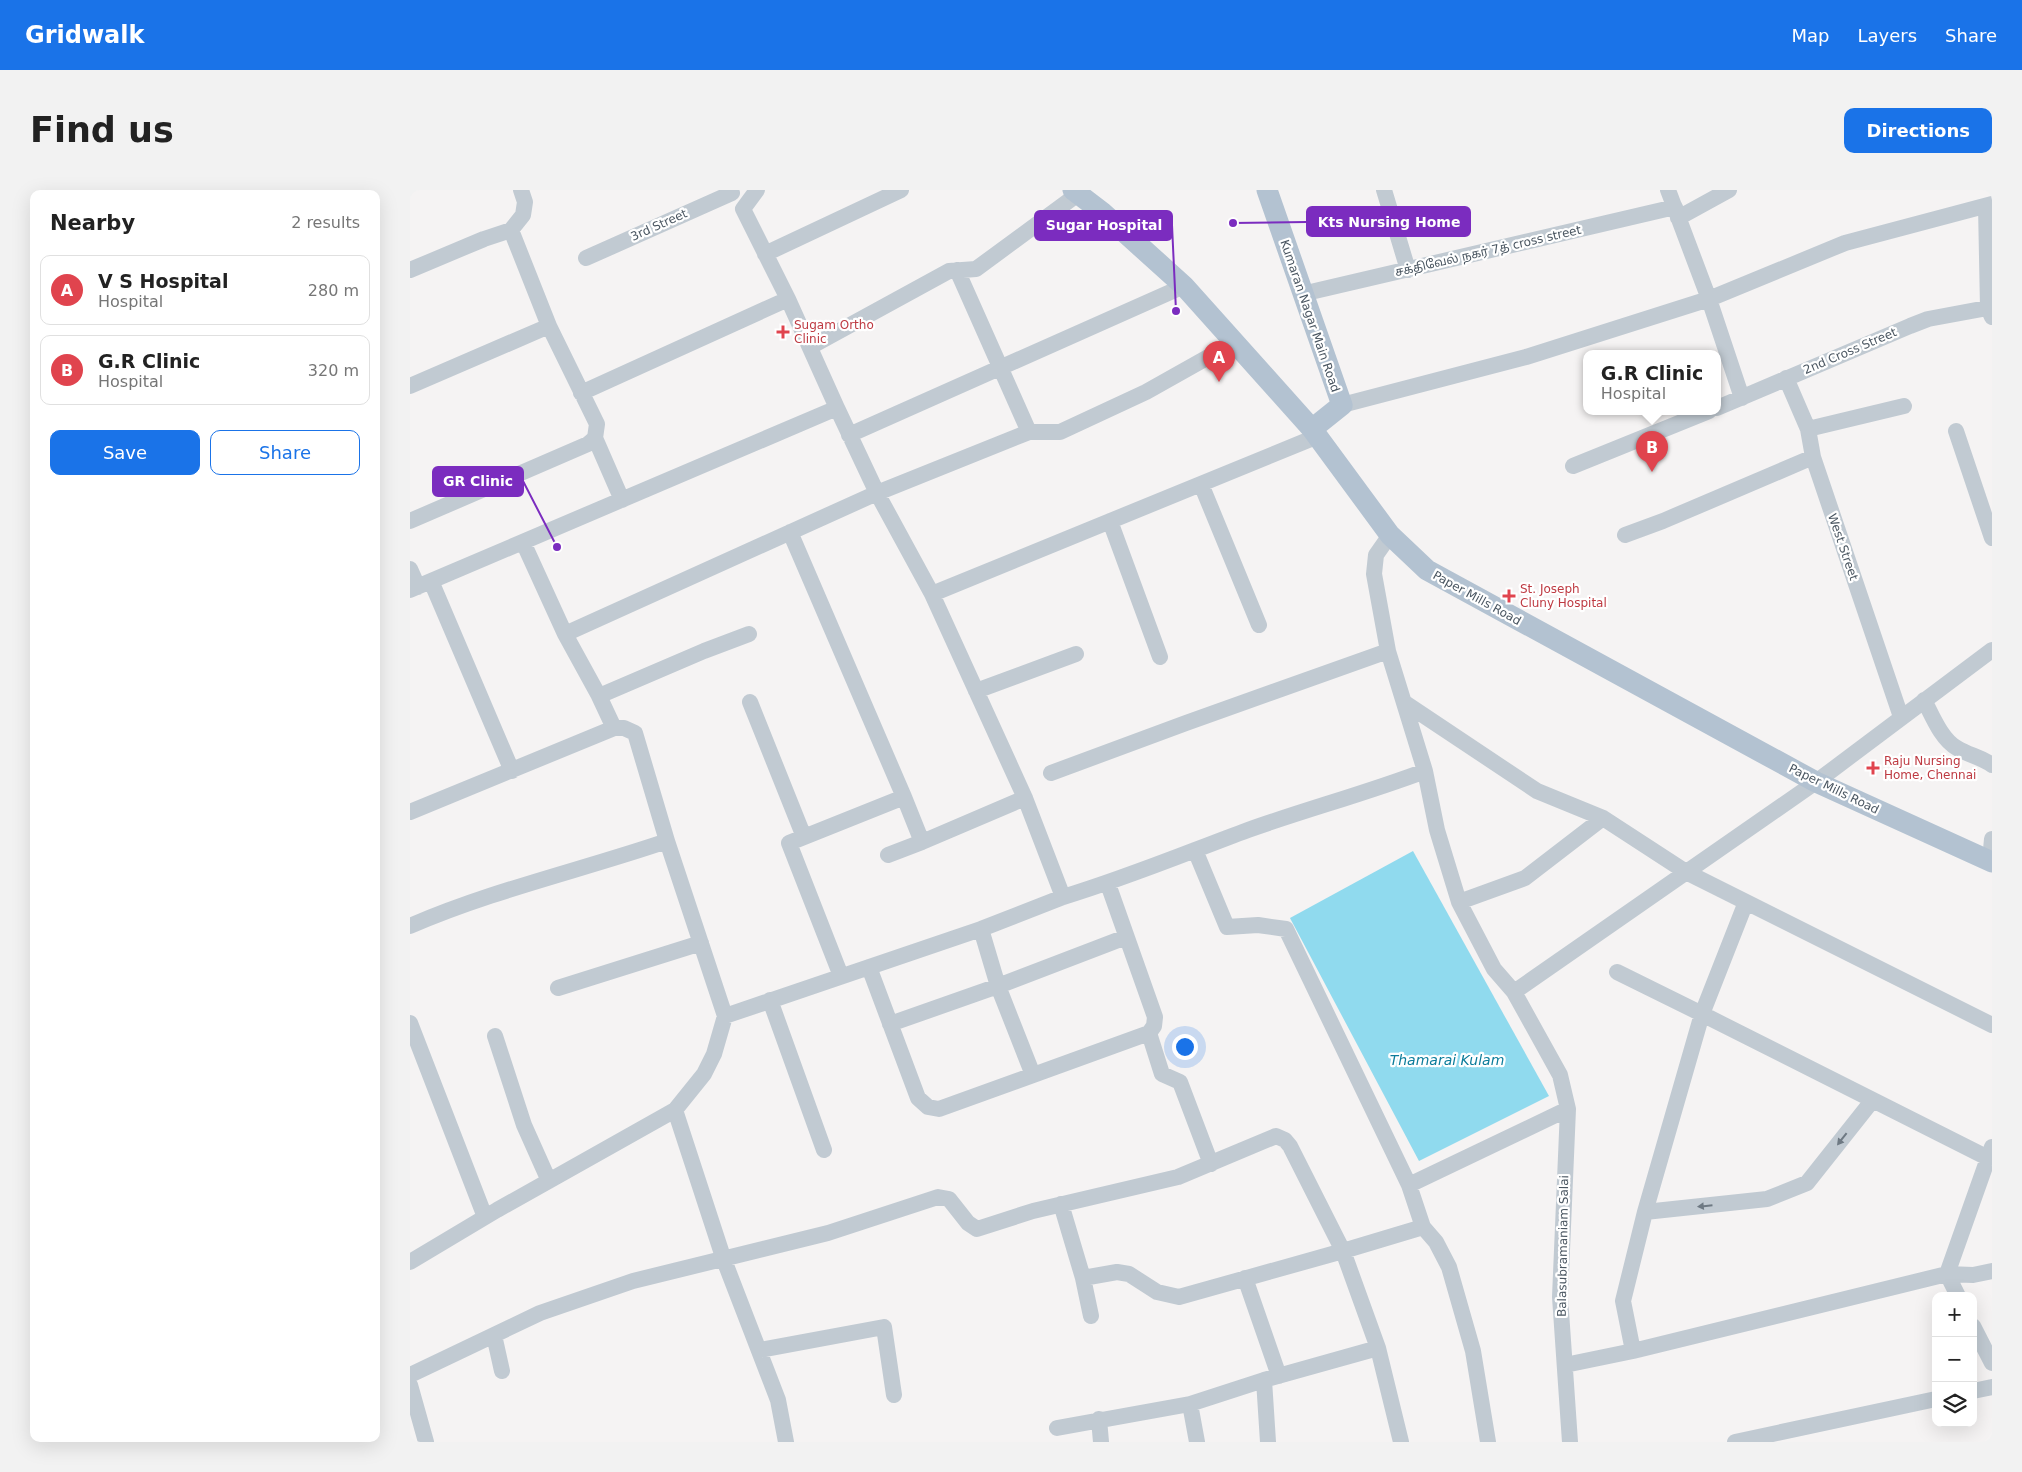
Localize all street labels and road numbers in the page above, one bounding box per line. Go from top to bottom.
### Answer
street label: 3rd Street [629,206,690,244]
street label: சக்திவேல் நகர் 7த் cross street [1393,223,1583,280]
street label: Kumaran Nagar Main Road [1277,238,1343,394]
street label: 2nd Cross Street [1801,325,1899,377]
street label: West Street [1825,512,1861,583]
street label: Paper Mills Road [1431,568,1523,628]
street label: Paper Mills Road [1787,761,1881,817]
street label: Balasubramaniam Salai [1555,1175,1571,1317]

